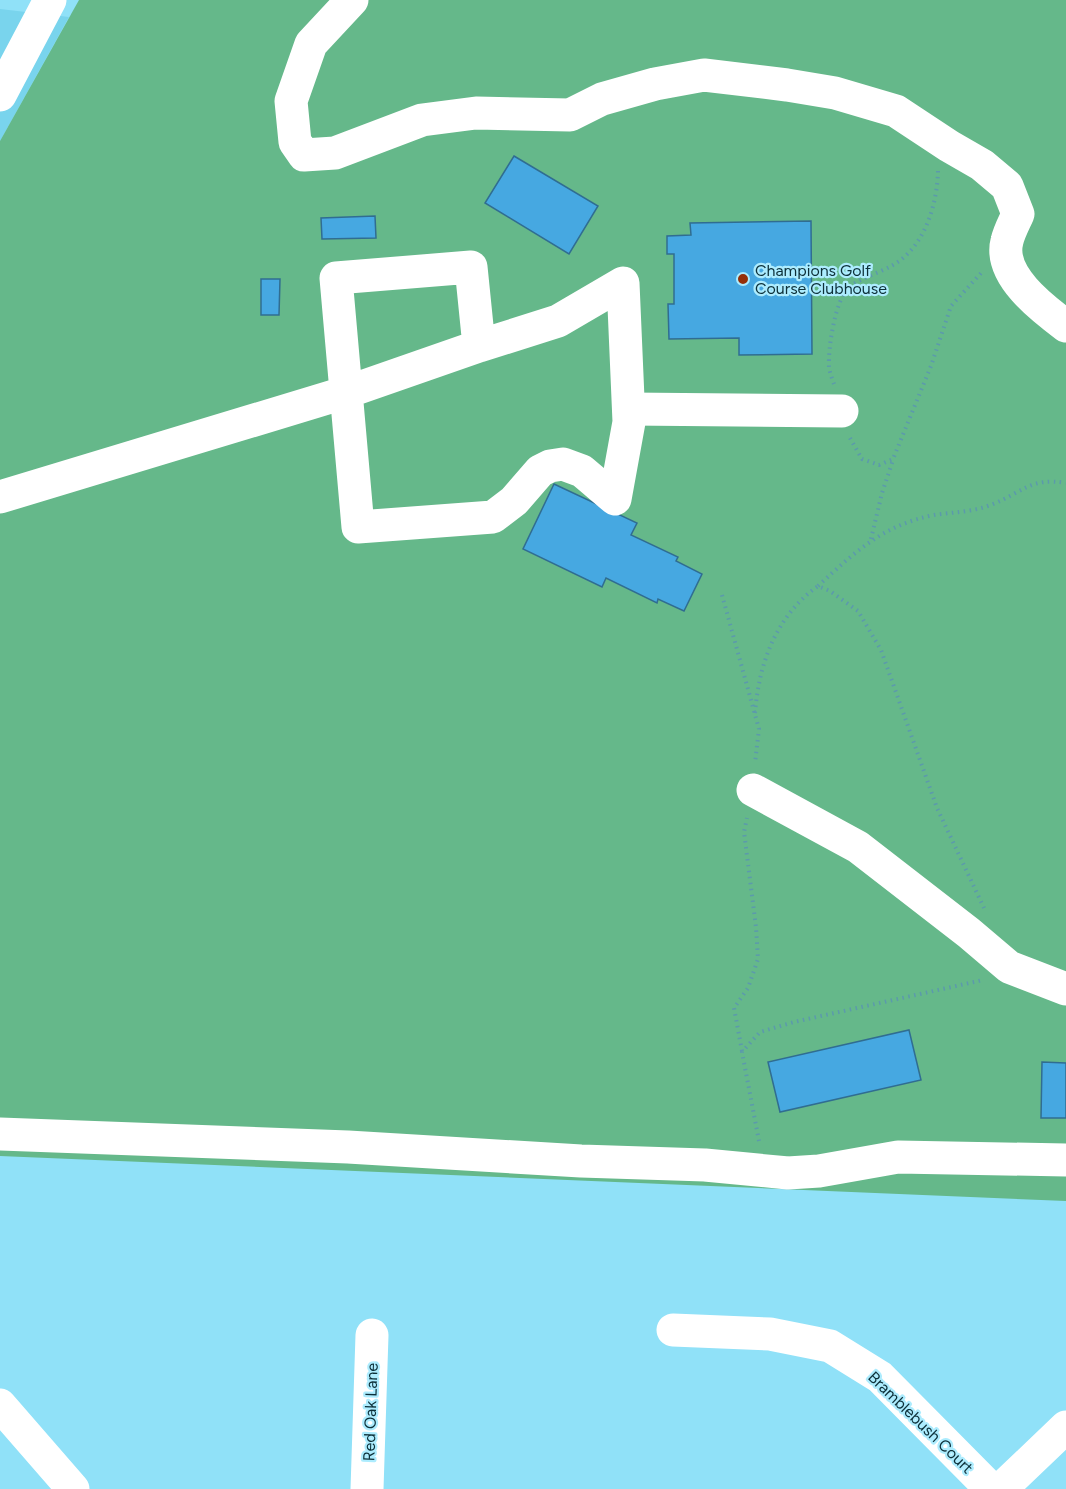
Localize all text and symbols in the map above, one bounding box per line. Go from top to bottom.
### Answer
place label: Champions Golf Course Clubhouse [755,261,887,298]
marker: Champions Golf Course Clubhouse [736,272,750,286]
street label: Red Oak Lane [359,1362,382,1462]
street label: Bramblebush Court [864,1367,977,1477]

